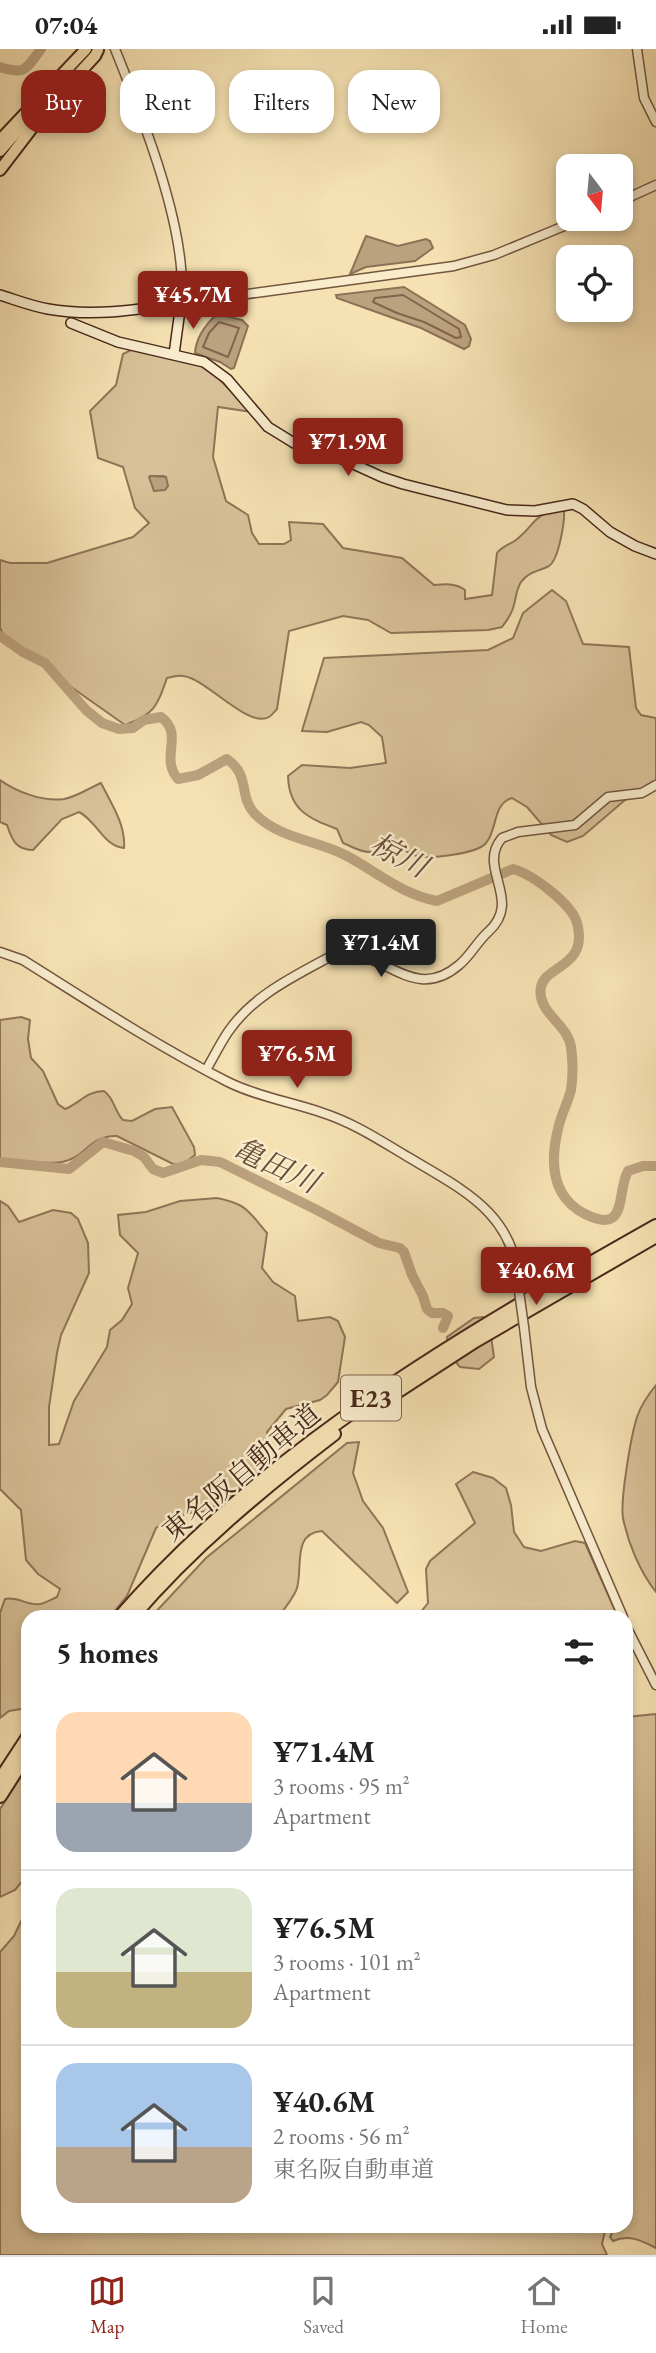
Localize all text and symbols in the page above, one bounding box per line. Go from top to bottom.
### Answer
text: 07:04 [35,8,97,42]
chip: Buy [21,70,106,133]
chip: Rent [120,70,215,133]
chip: Filters [229,70,334,133]
chip: New [348,70,440,133]
north arrow [556,154,634,231]
map controls [556,154,633,322]
button: locate [556,245,633,322]
pin: ¥45.7M [136,271,250,331]
text: ¥45.7M [154,279,232,309]
pin: ¥71.9M [291,419,405,478]
text: ¥71.9M [309,426,387,456]
water label: 椋川 [363,824,437,887]
pin: ¥71.4M [324,919,438,979]
text: ¥71.4M [342,927,420,957]
pin: ¥76.5M [240,1031,354,1090]
text: ¥76.5M [258,1038,336,1068]
water label: 亀田川 [227,1128,328,1203]
pin: ¥40.6M [479,1247,593,1307]
text: ¥40.6M [497,1255,575,1285]
road number: E23 [341,1375,401,1421]
street label: 東名阪自動車道 [154,1395,328,1549]
text: 5 homes [56,1633,158,1672]
icon: filters [560,1633,598,1671]
text: ¥71.4M [273,1732,375,1771]
icon: home [112,1740,196,1824]
text: 3 rooms · 95 m² [273,1771,410,1801]
text: Apartment [273,1801,371,1831]
text: ¥76.5M [273,1908,375,1947]
icon: home [112,1916,196,2000]
text: 3 rooms · 101 m² [273,1947,421,1977]
text: Apartment [273,1977,371,2007]
text: ¥40.6M [273,2082,375,2121]
icon: home [112,2091,196,2175]
text: 2 rooms · 56 m² [273,2121,410,2151]
text: 東名阪自動車道 [273,2154,434,2184]
tab: Map [88,2272,126,2339]
tab: Saved [303,2272,344,2339]
tab: Home [521,2272,568,2339]

